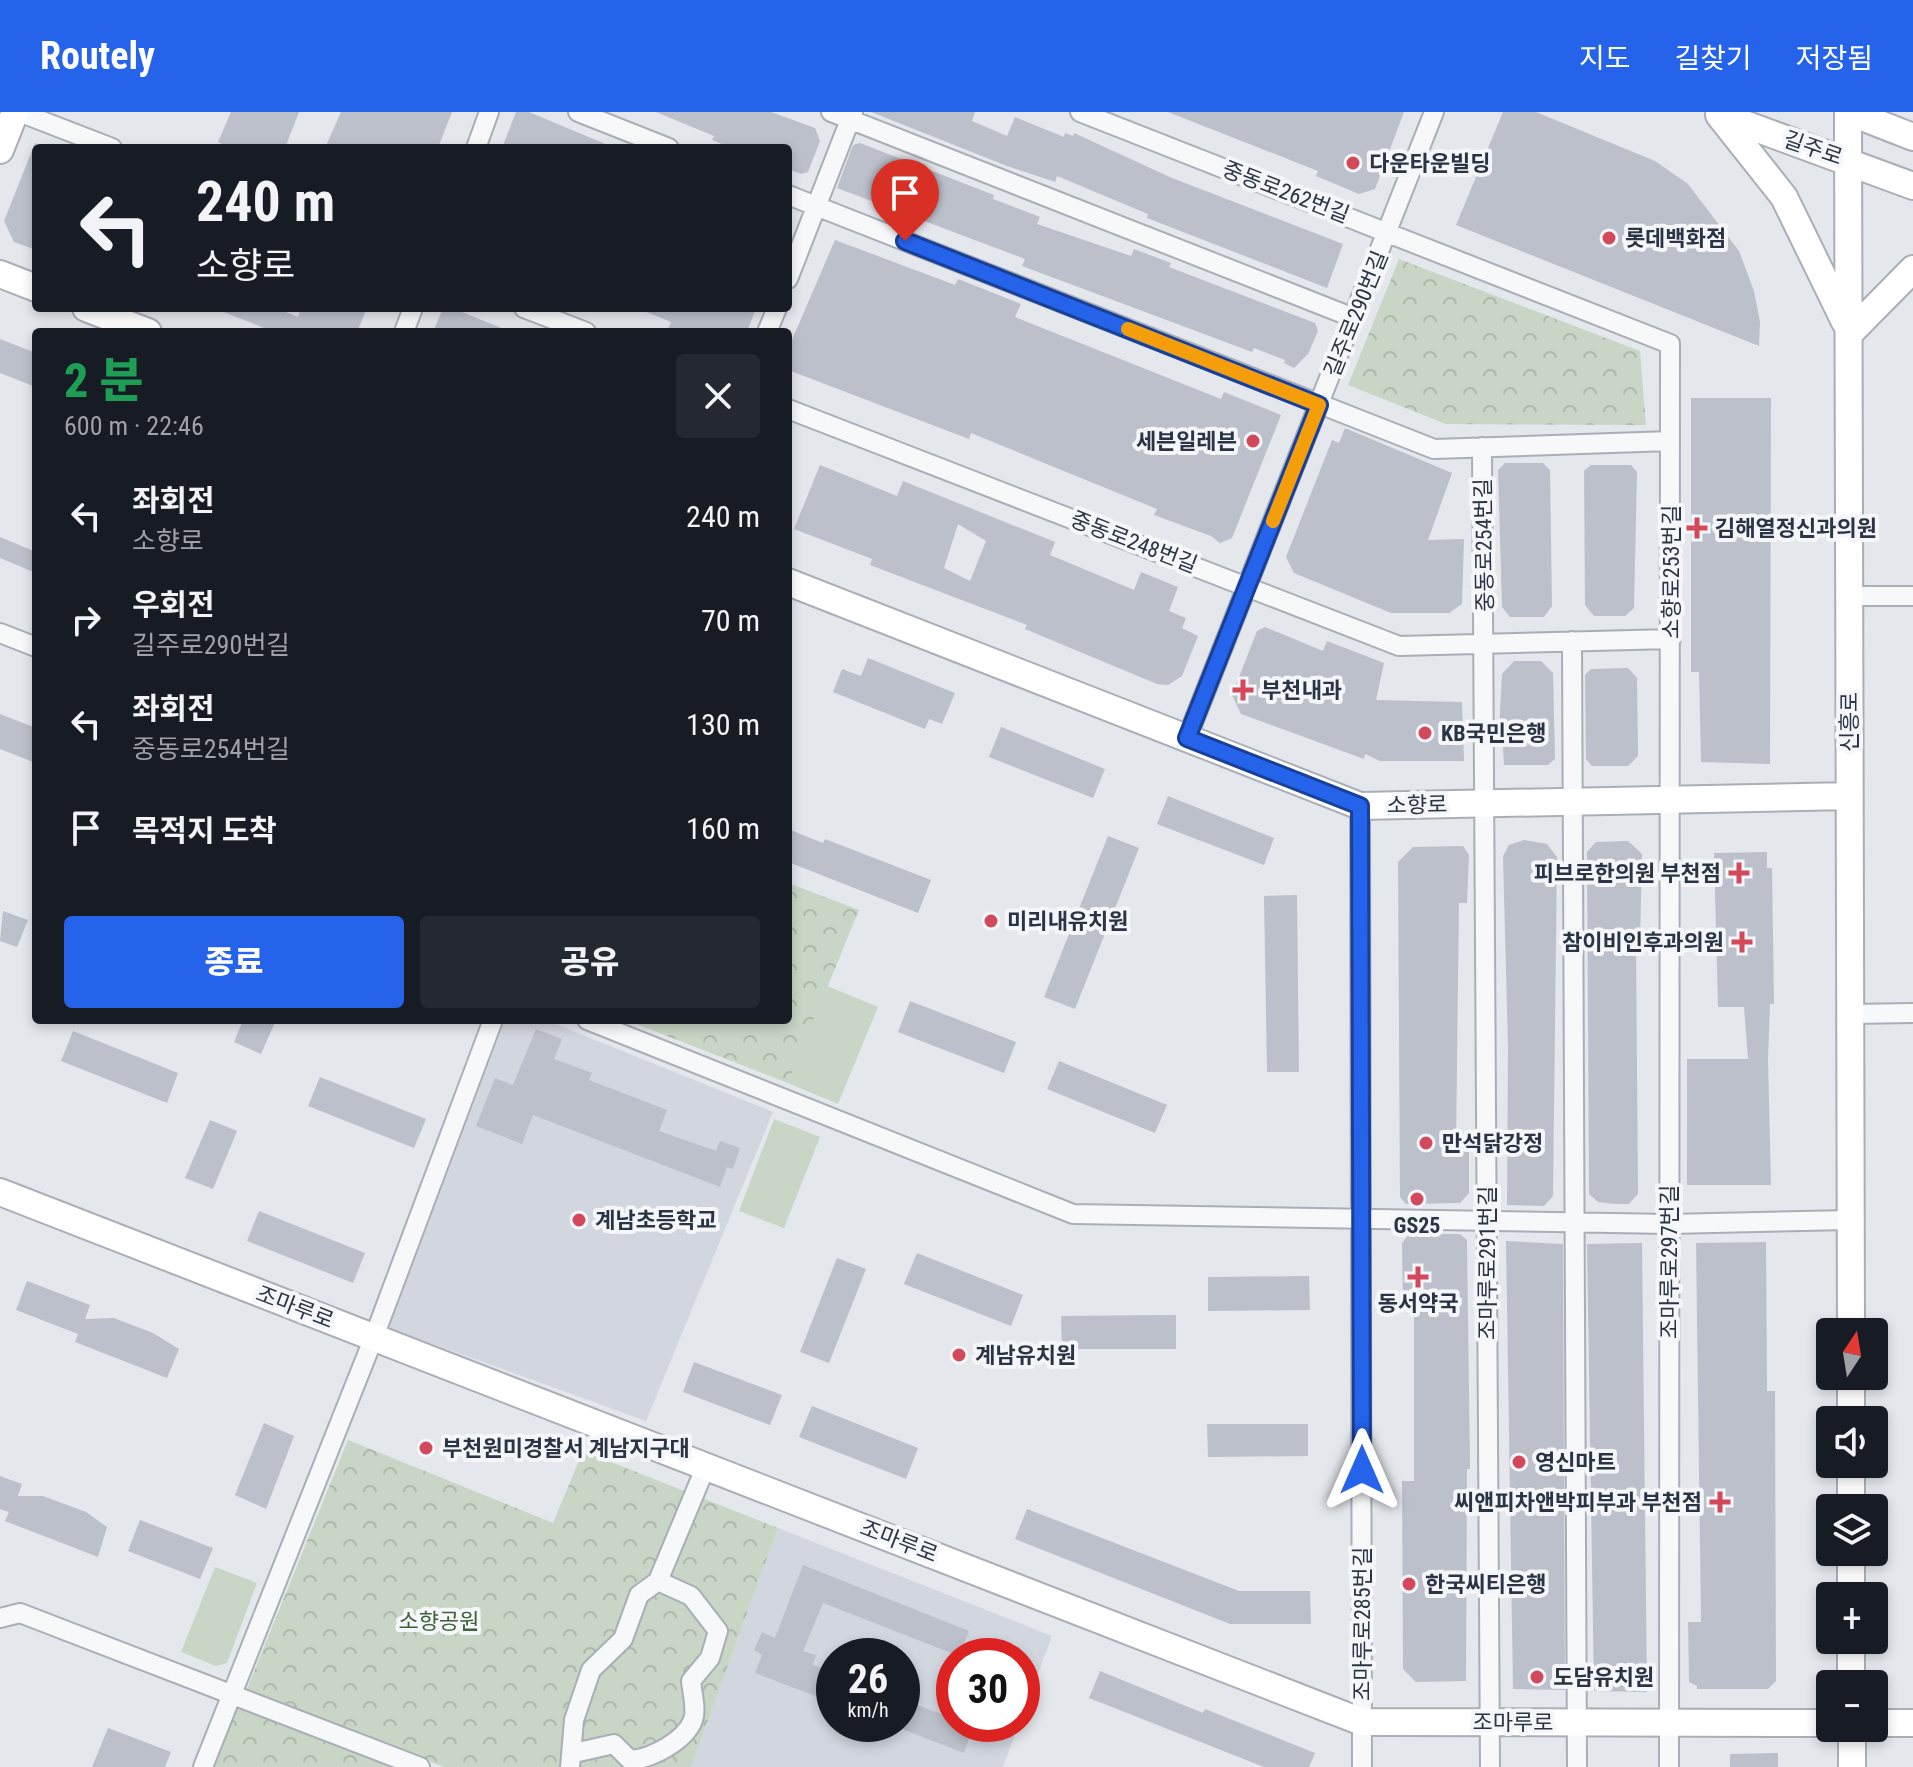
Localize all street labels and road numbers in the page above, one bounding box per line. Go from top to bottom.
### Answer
street label: 길주로 [1780,126,1846,170]
street label: 중동로262번길 [1219,156,1353,228]
street label: 길주로290번길 [1319,247,1393,381]
street label: 중동로254번길 [1470,478,1498,612]
street label: 소향로253번길 [1659,505,1684,639]
street label: 중동로248번길 [1067,506,1201,578]
street label: 신흥로 [1837,692,1862,752]
street label: 소향로 [1386,792,1448,818]
street label: 조마루로297번길 [1657,1185,1682,1339]
street label: 조마루로291번길 [1475,1186,1500,1340]
street label: 조마루로 [253,1281,337,1333]
street label: 조마루로 [857,1515,941,1567]
street label: 조마루로285번길 [1350,1547,1375,1701]
street label: 조마루로 [1473,1710,1553,1735]

